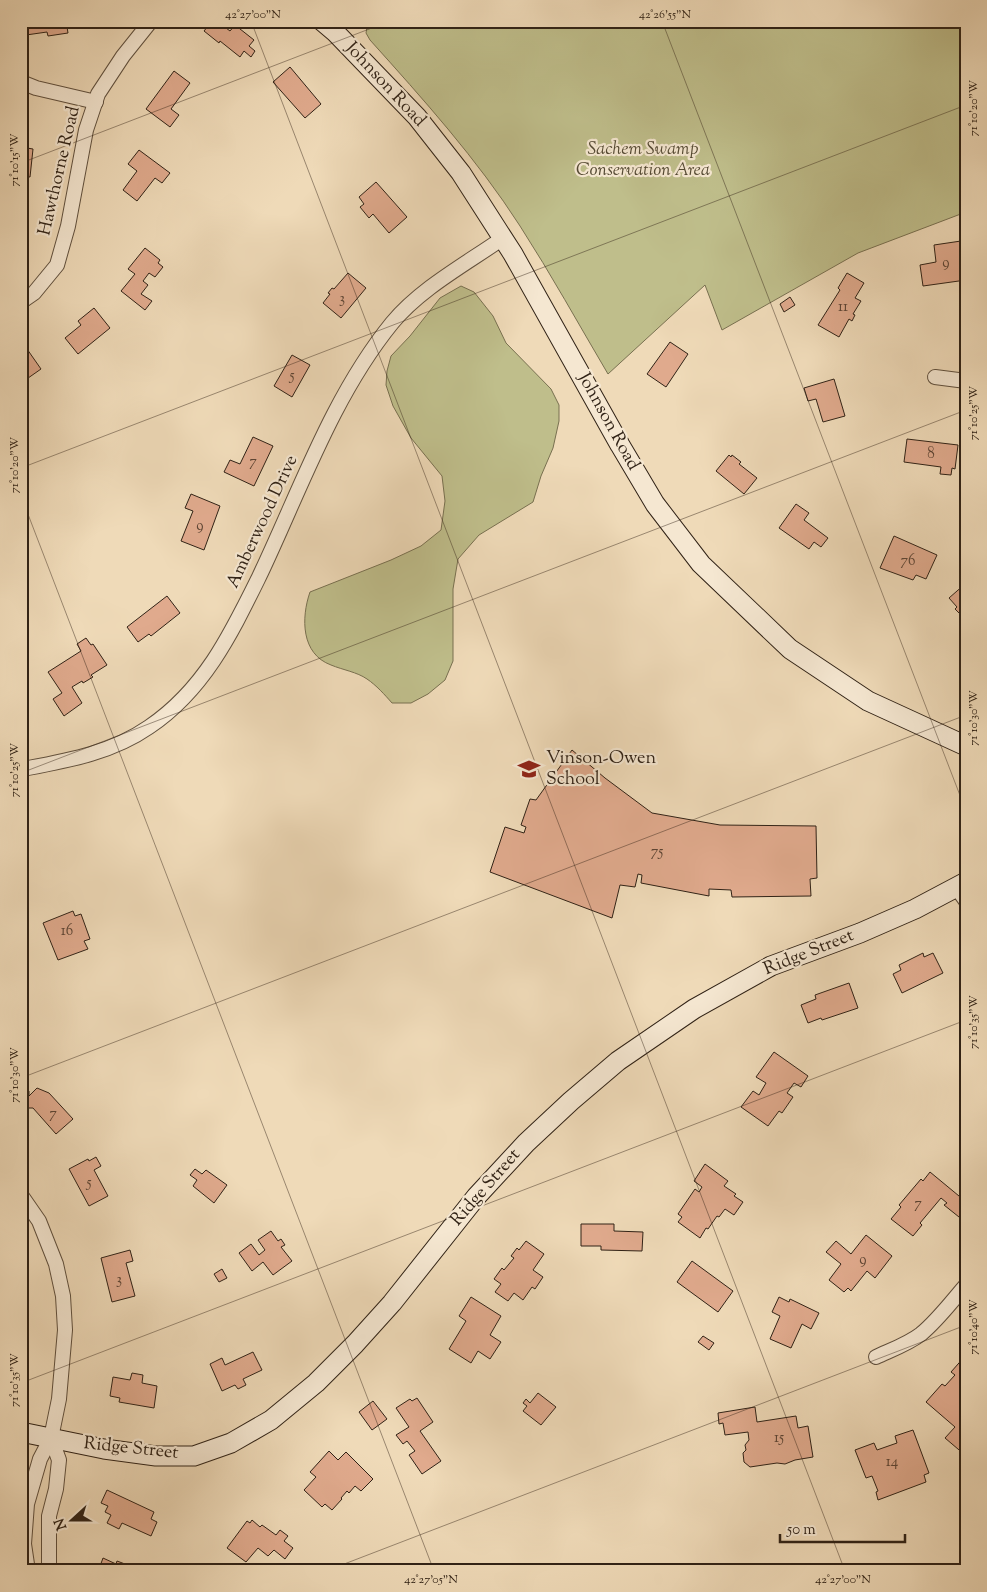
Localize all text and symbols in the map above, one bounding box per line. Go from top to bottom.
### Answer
text: 42°27'00"N [225,6,281,24]
text: 42°26'55"N [639,6,692,24]
street label: Johnson Road [338,36,431,133]
text: 71°10'20"W [965,79,983,136]
street label: Hawthorne Road [32,104,88,238]
text: 71°10'15"W [6,133,24,186]
park label: Sachem Swamp Conservation Area [576,137,710,184]
house number: 9 [942,253,950,274]
house number: 3 [339,289,345,310]
house number: 11 [838,297,848,318]
house number: 5 [288,366,295,387]
street label: Johnson Road [570,368,646,476]
text: 71°10'25"W [965,385,983,440]
text: 71°10'20"W [6,436,24,493]
house number: 8 [927,444,935,465]
street label: Amberwood Drive [221,451,305,593]
house number: 7 [249,452,257,473]
house number: 9 [196,516,204,537]
house number: 76 [901,551,915,572]
text: 71°10'30"W [965,690,983,746]
text: 71°10'25"W [6,742,24,797]
place label: Vinson-Owen School [546,746,656,793]
school or university icon: Vinson-Owen School [516,756,542,782]
house number: 75 [651,842,663,863]
house number: 16 [61,921,73,942]
street label: Ridge Street [760,923,858,983]
text: 71°10'35"W [965,994,983,1049]
text: 71°10'30"W [6,1047,24,1103]
house number: 7 [49,1104,57,1125]
street label: Ridge Street [445,1143,527,1233]
house number: 5 [85,1173,92,1194]
house number: 7 [914,1194,922,1215]
house number: 9 [859,1250,867,1271]
house number: 3 [116,1270,122,1291]
text: 71°10'40"W [965,1299,983,1355]
text: 71°10'35"W [6,1352,24,1407]
house number: 15 [774,1428,784,1449]
street label: Ridge Street [82,1431,180,1467]
house number: 14 [886,1452,899,1473]
north arrow [48,1494,98,1544]
scale bar [780,1512,904,1544]
text: N [50,1515,73,1533]
text: 50 m [786,1520,816,1541]
text: 42°27'05"N [404,1571,458,1589]
text: 42°27'00"N [815,1571,871,1589]

